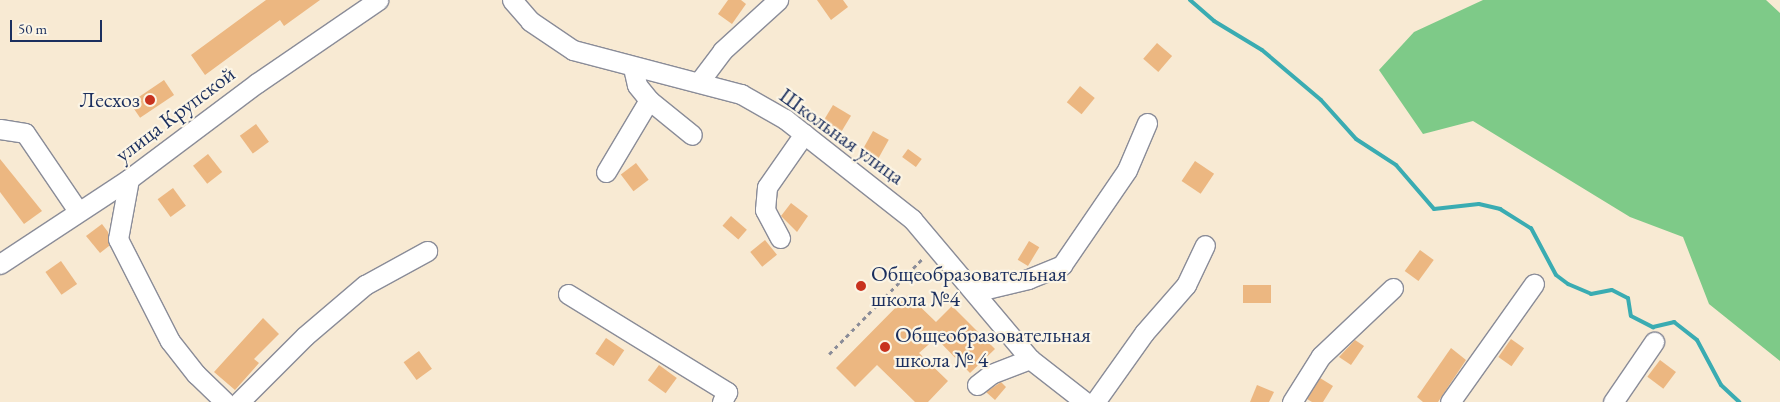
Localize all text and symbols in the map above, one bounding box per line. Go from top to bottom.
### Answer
scale bar [12,10,105,42]
text: 50 m [18,19,47,38]
street label: улица Крупской [110,60,240,168]
street label: Школьная улица [774,82,910,190]
place label: Лесхоз [80,87,140,113]
marker: Лесхоз [144,94,156,106]
place label: Общеобразовательная школа №4 [871,260,1067,312]
marker: Общеобразовательная школа №4 [855,280,867,292]
place label: Общеобразовательная школа № 4 [895,321,1091,372]
marker: Общеобразовательная школа № 4 [879,341,891,353]

